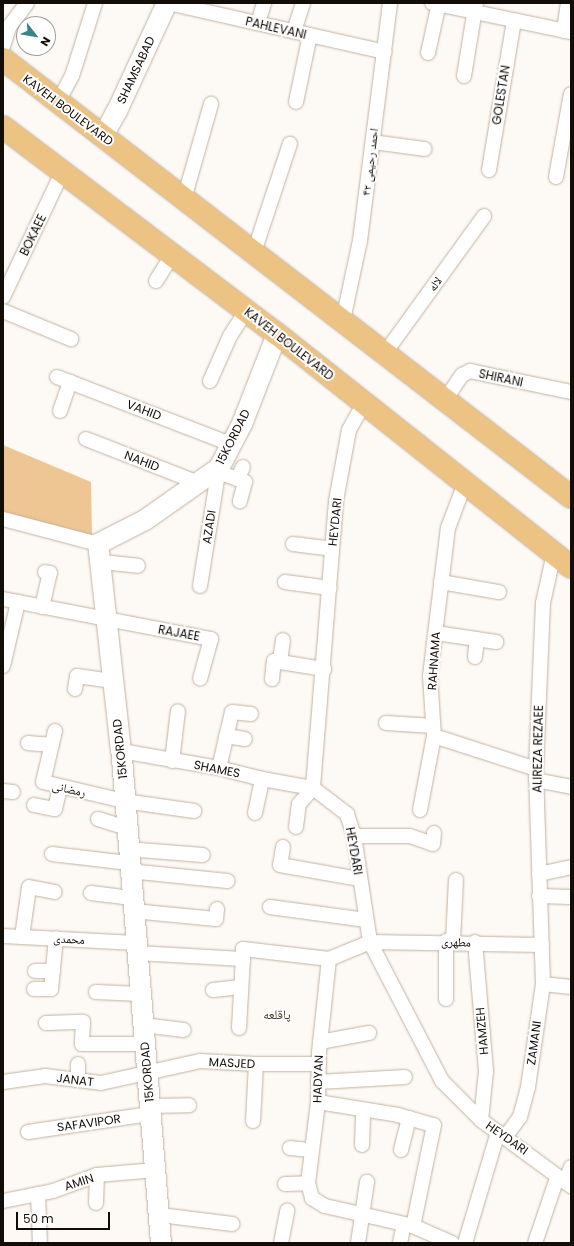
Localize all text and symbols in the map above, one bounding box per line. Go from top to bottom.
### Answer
street label: PAHLEVANI [244,14,308,42]
north arrow [16,16,56,56]
text: N [36,34,54,49]
street label: SHAMSABAD [114,34,158,106]
street label: GOLESTAN [489,64,513,126]
street label: KAVEH BOULEVARD [20,71,116,149]
street label: ۴۲ احمد رحیمی [359,127,381,197]
street label: BOKAEE [17,212,49,258]
street label: لاله [425,274,445,294]
street label: KAVEH BOULEVARD [242,305,336,383]
street label: SHIRANI [477,366,525,390]
street label: VAHID [125,397,163,423]
street label: 15KORDAD [213,407,253,467]
street label: NAHID [122,448,162,474]
street label: HEYDARI [325,497,345,547]
street label: AZADI [199,509,219,545]
street label: RAJAEE [157,622,201,644]
street label: RAHNAMA [425,631,443,691]
street label: ALIREZA REZAEE [530,705,546,793]
street label: 15KORDAD [110,718,130,780]
street label: SHAMES [193,757,241,781]
street label: رمضانی [51,778,87,800]
street label: HEYDARI [343,826,365,876]
street label: محمدی [53,931,85,947]
street label: مطهری [441,934,471,950]
district label: پاقلعه [263,1007,291,1023]
street label: HAMZEH [473,1007,491,1055]
street label: ZAMANI [524,1020,544,1066]
street label: 15KORDAD [137,1041,157,1103]
street label: MASJED [208,1055,256,1071]
street label: HADYAN [310,1055,326,1103]
street label: JANAT [56,1071,94,1089]
street label: SAFAVIPOR [56,1111,122,1135]
street label: HEYDARI [483,1118,531,1158]
street label: AMIN [63,1171,95,1193]
scale bar [18,1204,112,1230]
text: 50 m [23,1210,54,1227]

